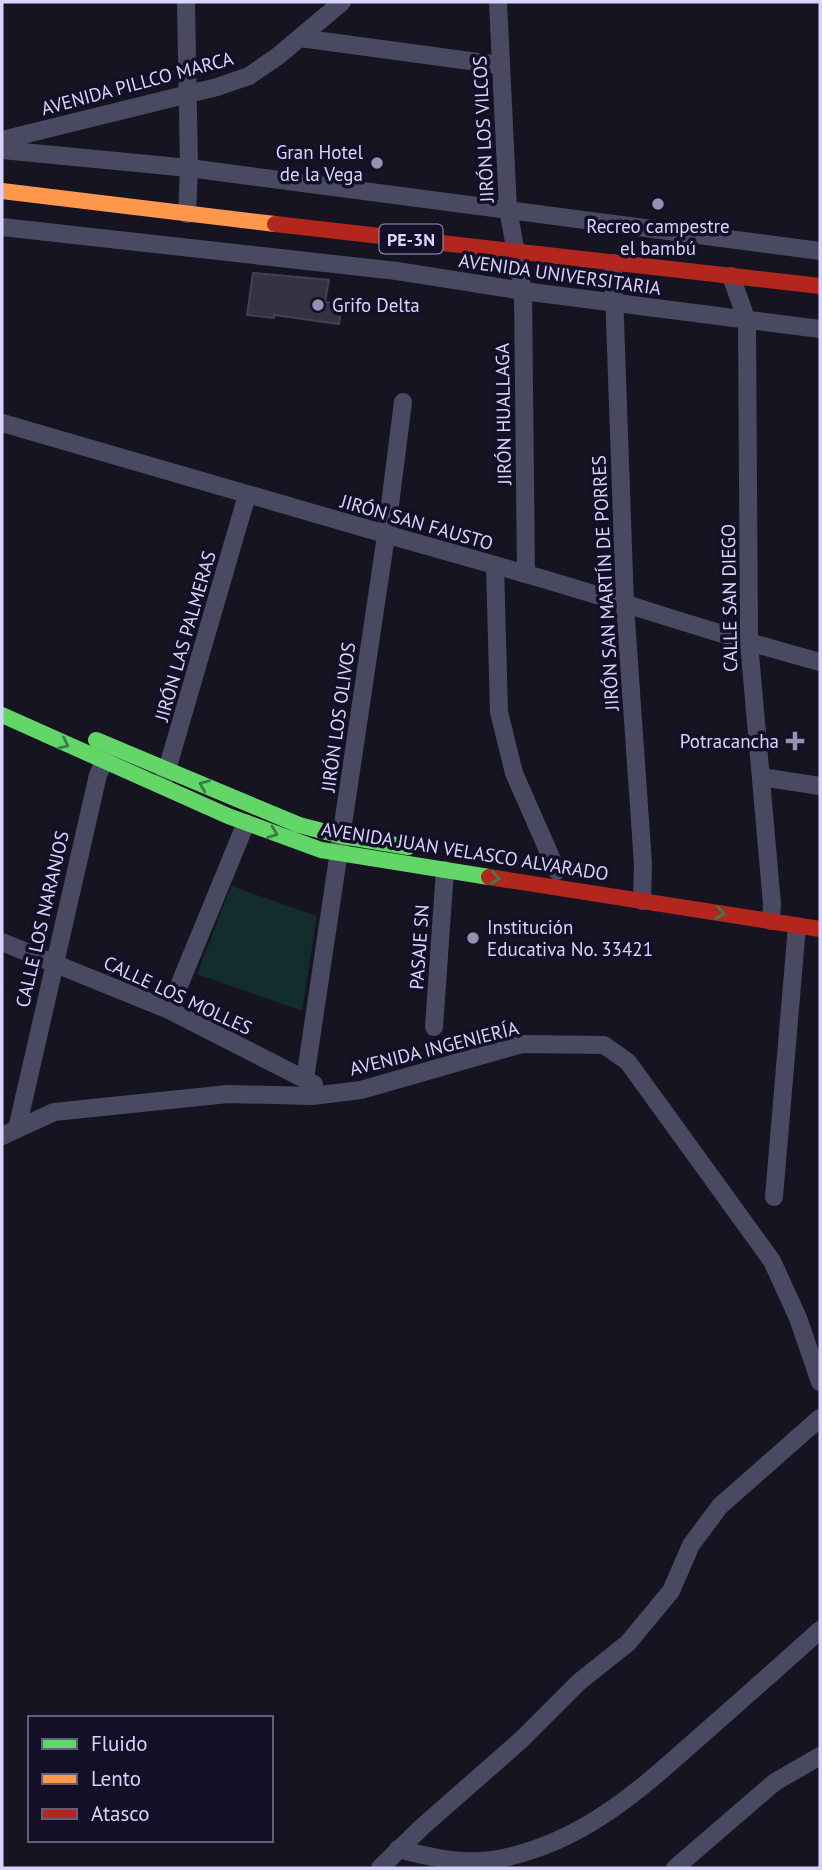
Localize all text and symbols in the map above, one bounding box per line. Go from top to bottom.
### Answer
street label: AVENIDA PILLCO MARCA [38,46,236,120]
street label: JIRÓN LOS VILCOS [467,55,499,204]
place label: Gran Hotel de la Vega [276,140,363,186]
marker: Gran Hotel de la Vega [369,155,385,171]
marker: Recreo campestre el bambú [650,196,666,212]
place label: Recreo campestre el bambú [586,214,730,260]
road number: PE-3N [380,225,442,254]
street label: AVENIDA UNIVERSITARIA [457,248,663,300]
place label: Grifo Delta [332,293,420,317]
marker: Grifo Delta [310,297,326,313]
street label: JIRÓN HUALLAGA [490,343,516,486]
street label: JIRÓN SAN MARTÍN DE PORRES [586,455,624,712]
street label: JIRÓN SAN FAUSTO [337,488,496,555]
street label: CALLE SAN DIEGO [716,524,742,672]
street label: JIRÓN LAS PALMERAS [149,548,221,725]
street label: JIRÓN LOS OLIVOS [315,641,360,794]
place label: Potracancha [680,729,779,753]
marker: Potracancha [785,731,805,751]
one-way arrow [57,735,69,749]
one-way arrow [199,779,211,793]
street label: AVENIDA JUAN VELASCO ALVARADO [320,816,610,886]
one-way arrow [266,825,278,839]
street label: CALLE LOS NARANJOS [10,828,74,1010]
one-way arrow [489,870,501,885]
street label: PASAJE SN [404,904,434,990]
one-way arrow [714,905,726,920]
place label: Institución Educativa No. 33421 [487,915,653,961]
marker: Institución Educativa No. 33421 [465,930,481,946]
street label: CALLE LOS MOLLES [100,950,256,1040]
street label: AVENIDA INGENIERÍA [347,1015,521,1081]
legend [28,1716,273,1842]
text: Fluido [91,1730,148,1757]
text: Lento [91,1765,141,1792]
text: Atasco [91,1800,150,1827]

